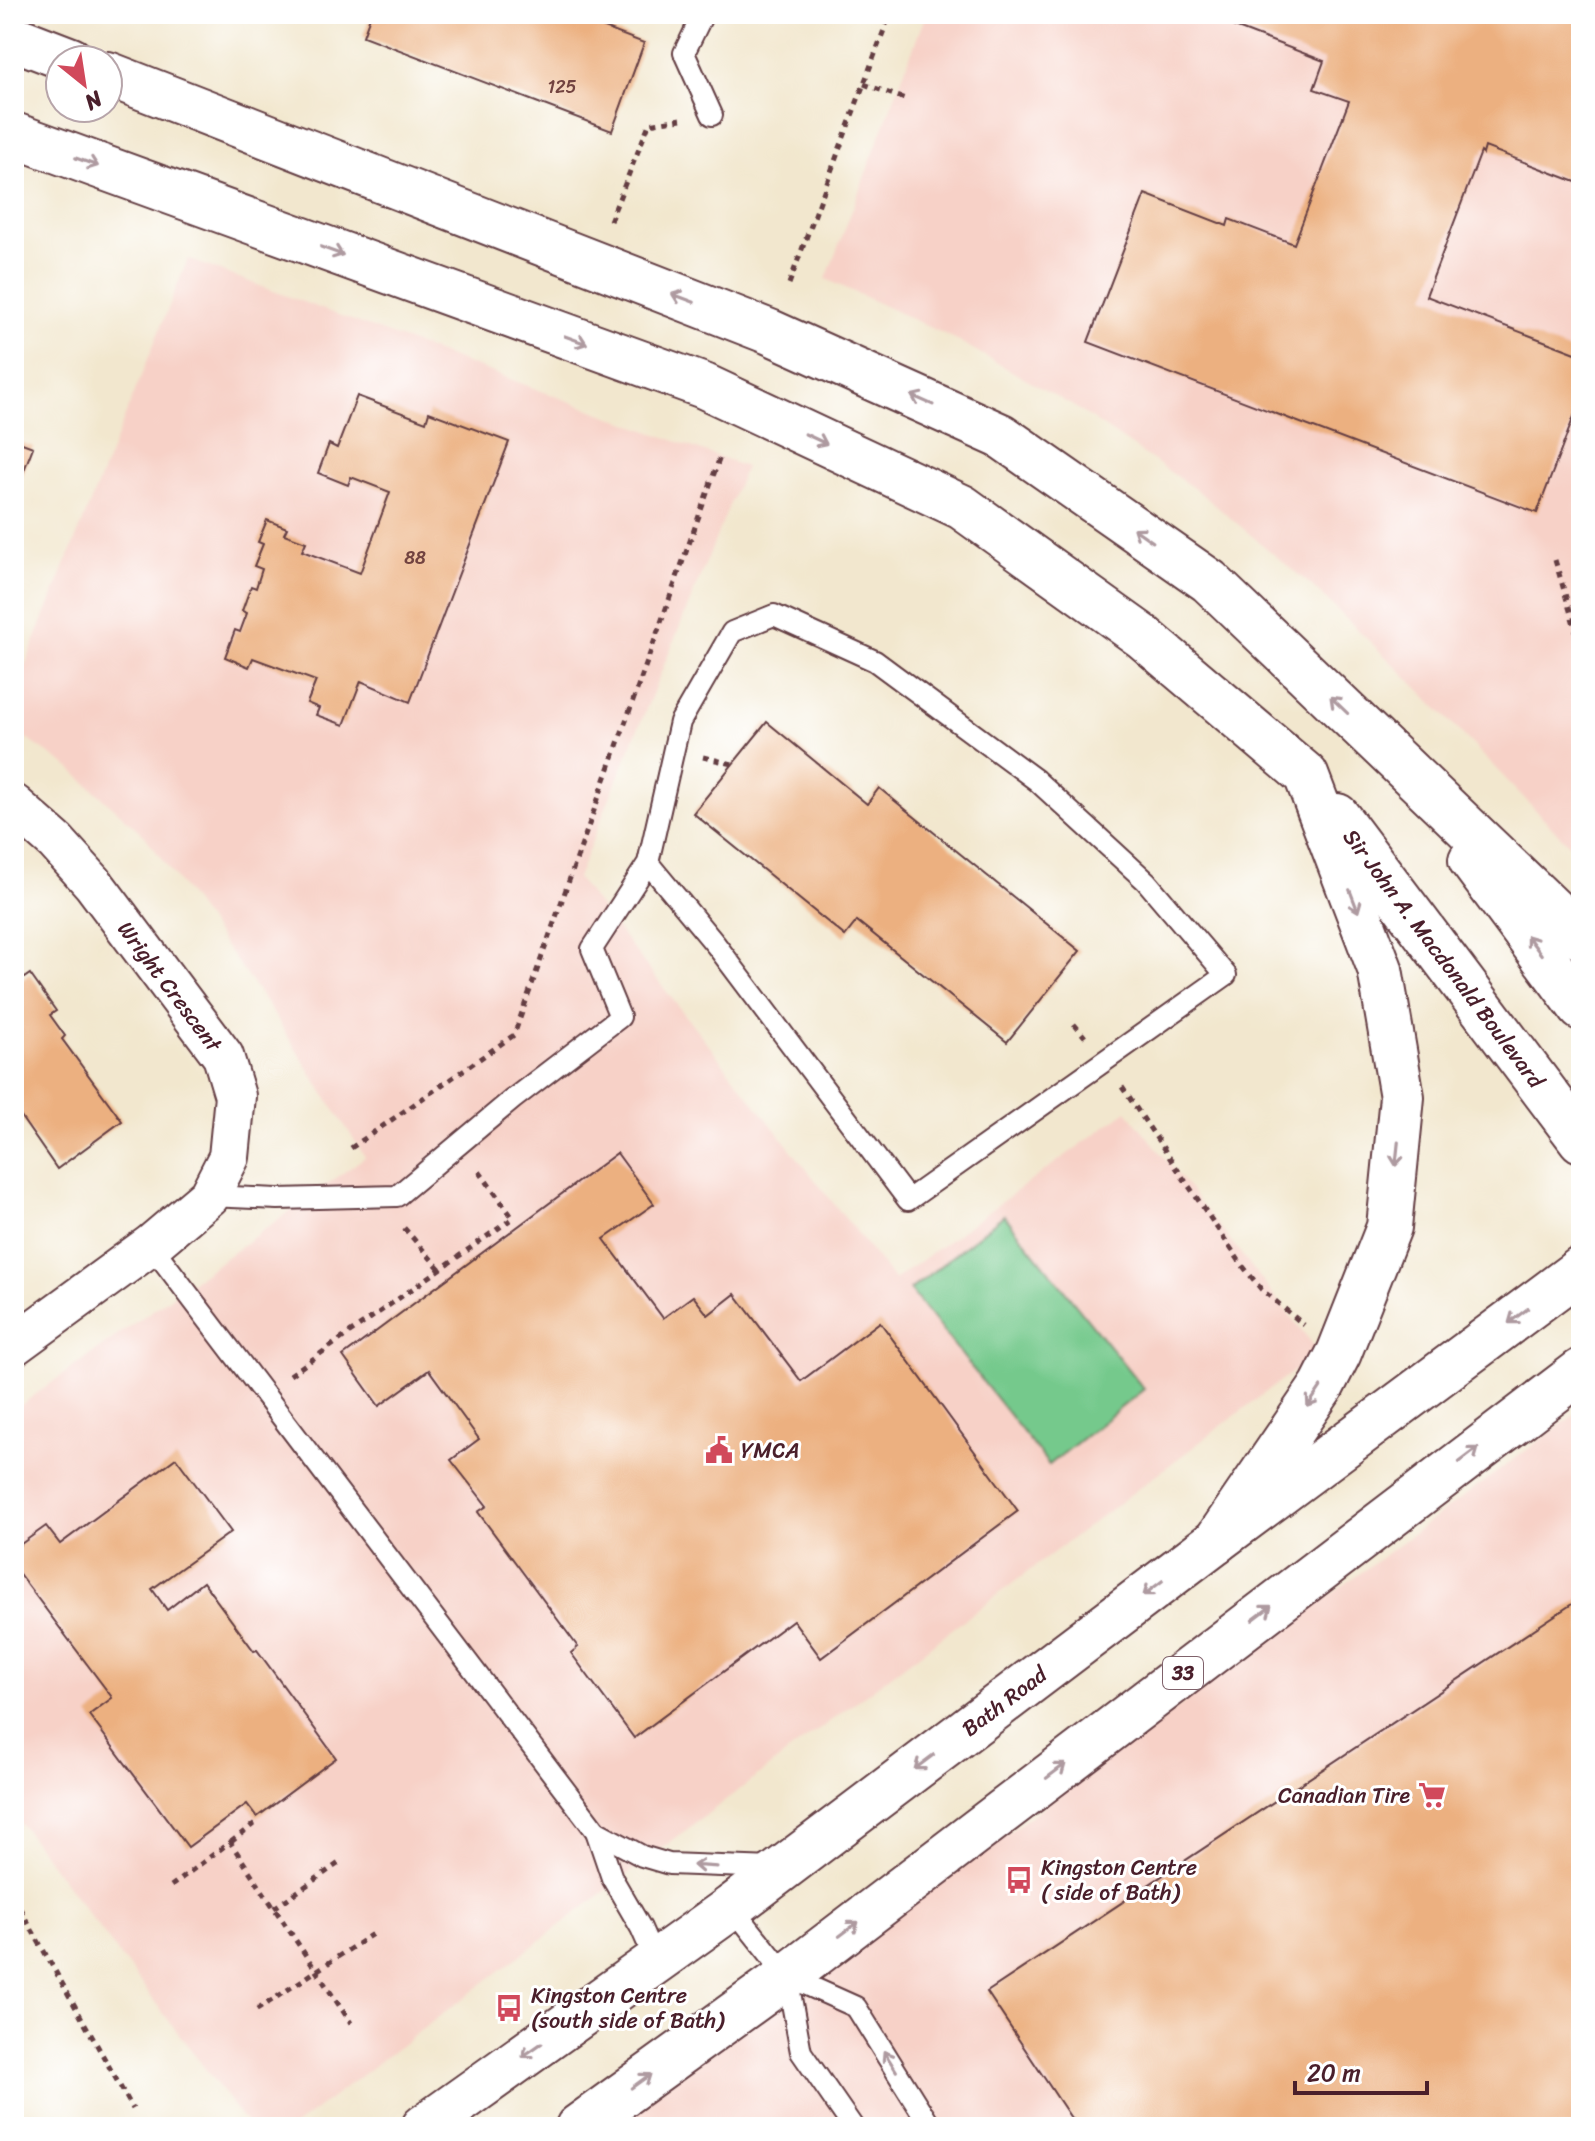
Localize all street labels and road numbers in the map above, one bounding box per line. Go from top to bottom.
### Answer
street label: Sir John A. Macdonald Boulevard [1333,820,1555,1098]
street label: Wright Crescent [107,912,233,1061]
street label: Bath Road [953,1655,1057,1747]
road number: 33 [1163,1657,1203,1689]

